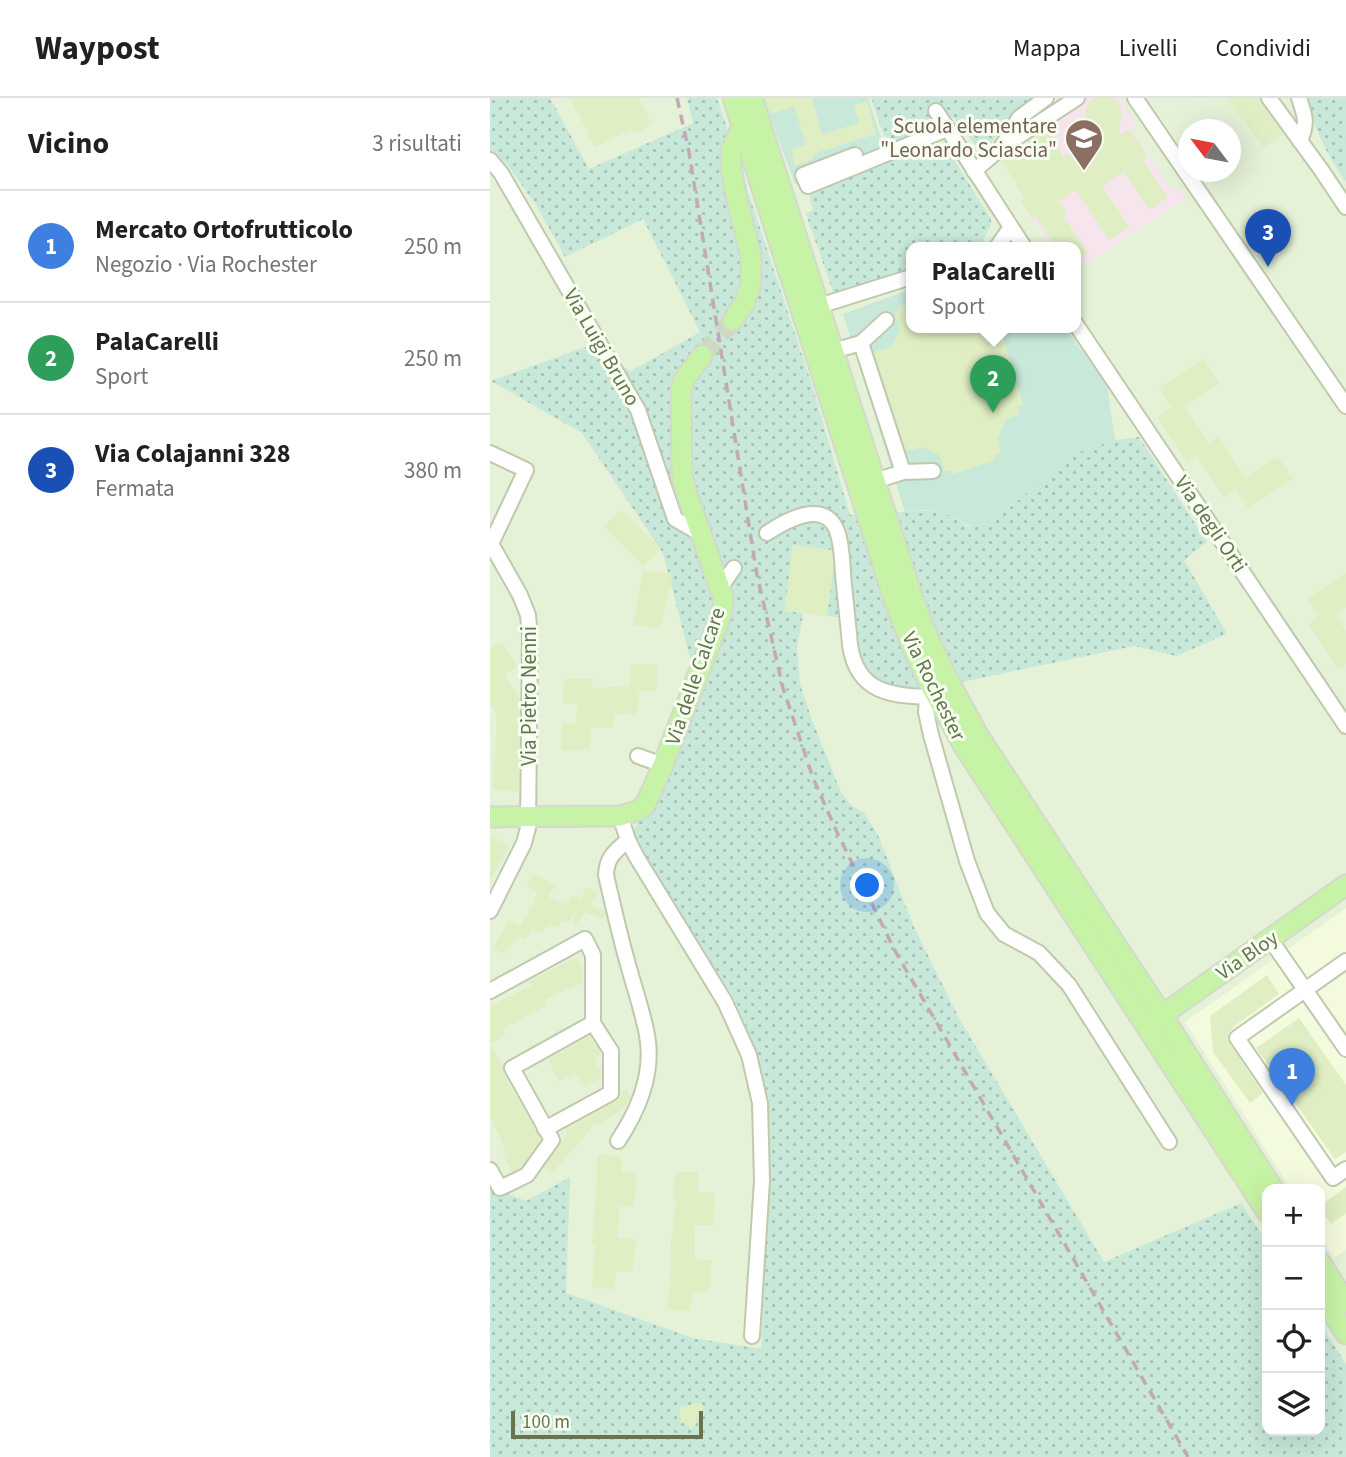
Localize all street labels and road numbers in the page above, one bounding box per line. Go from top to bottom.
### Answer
street label: Via Luigi Bruno [556,283,648,411]
street label: Via degli Orti [1167,469,1255,579]
street label: Via delle Calcare [657,603,733,749]
street label: Via Pietro Nenni [514,626,544,766]
street label: Via Rochester [895,626,974,746]
street label: Via Bloy [1210,923,1284,987]

